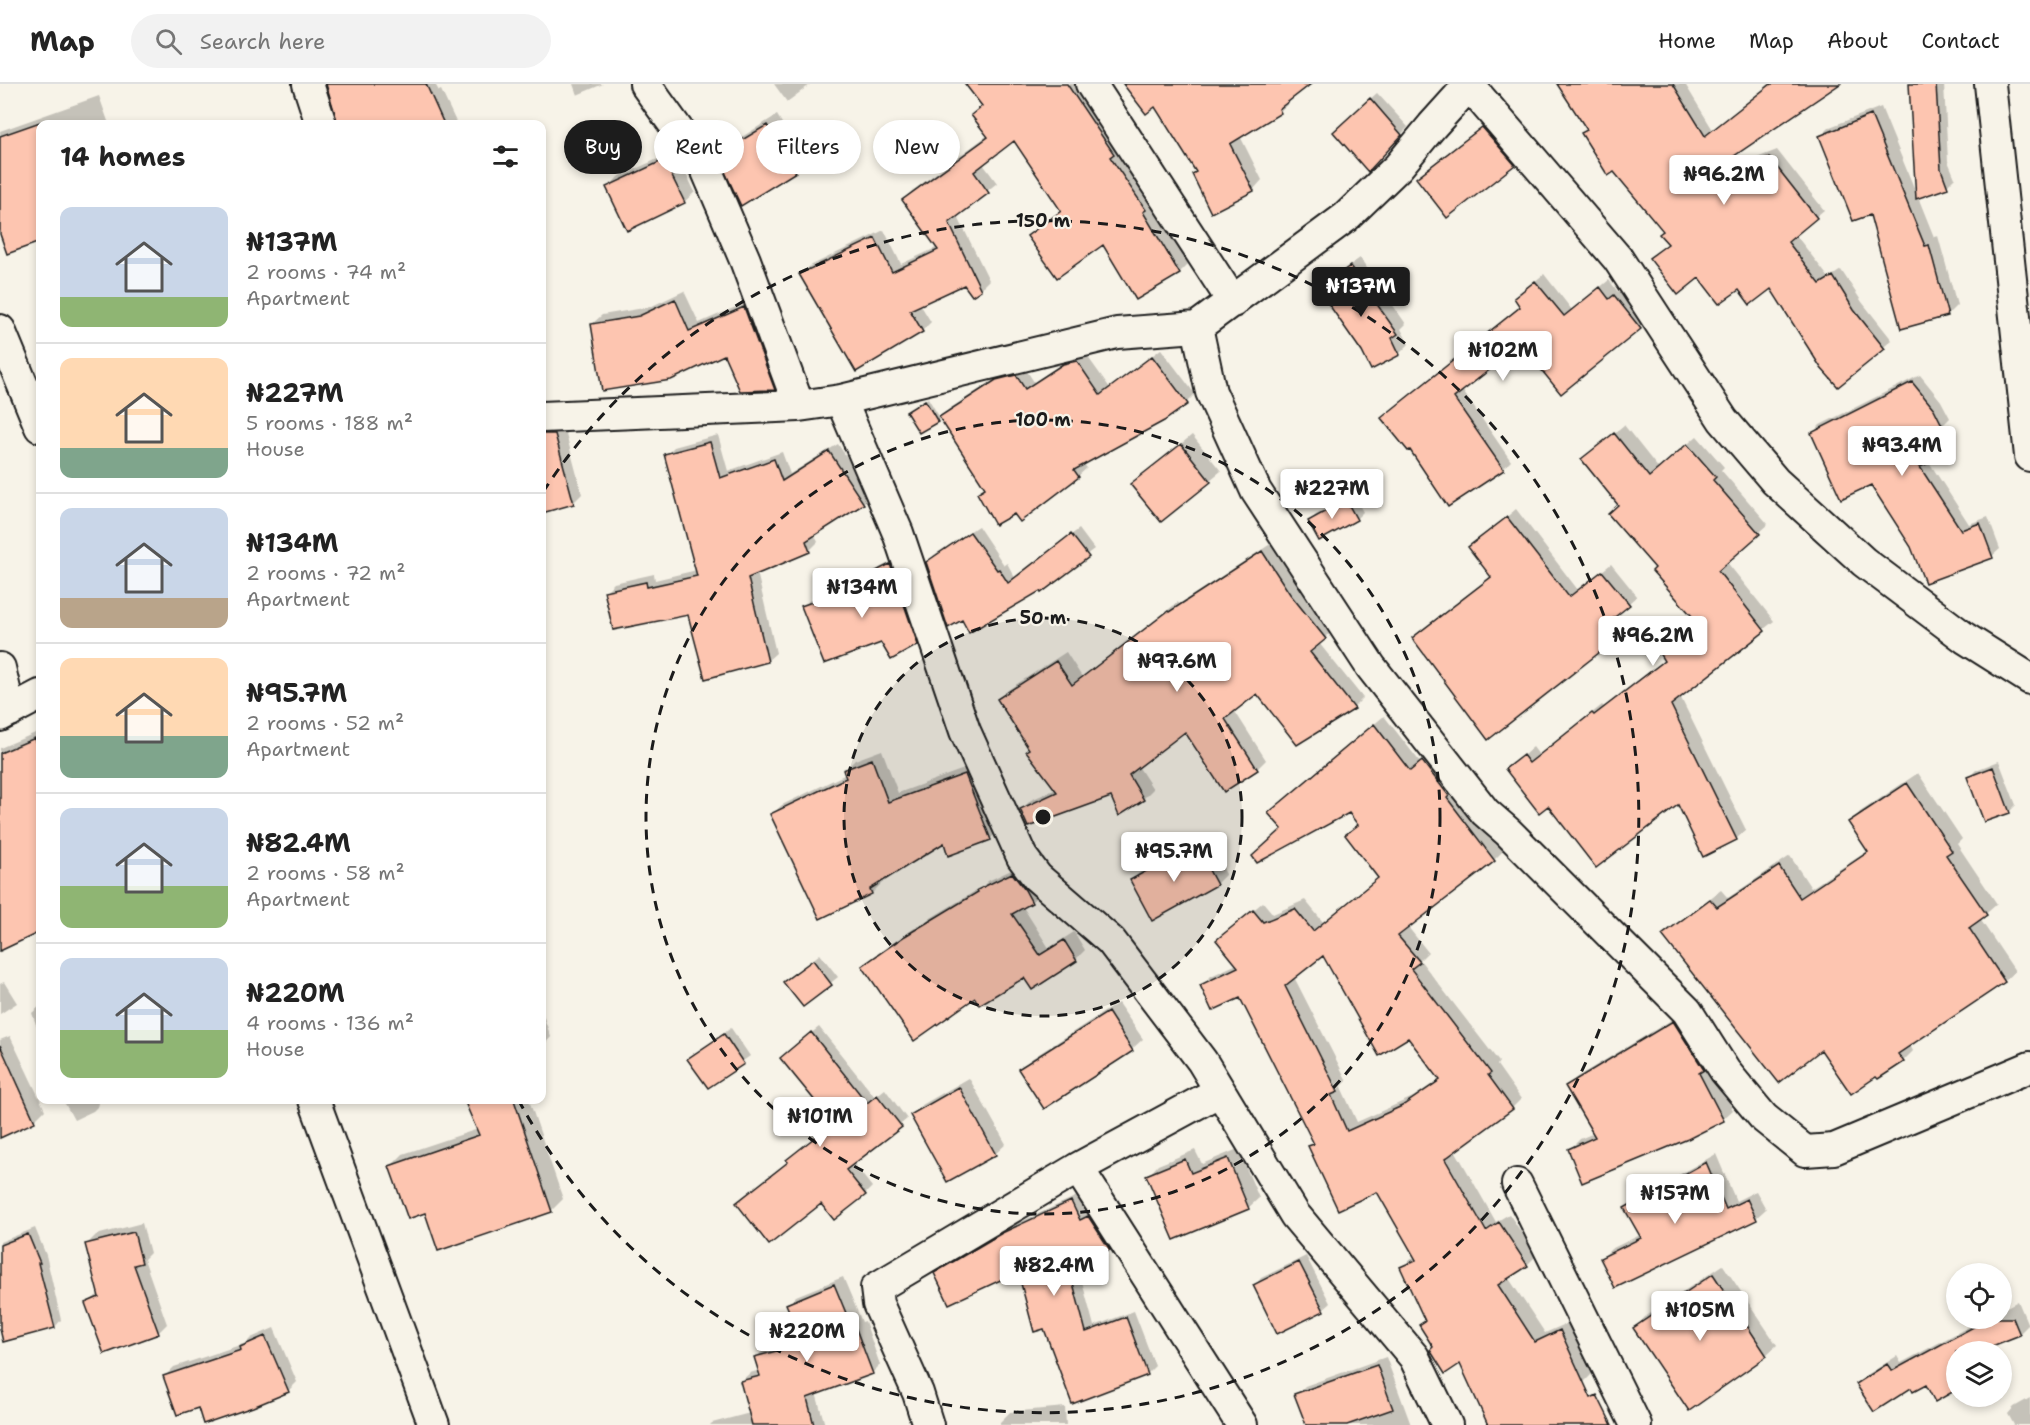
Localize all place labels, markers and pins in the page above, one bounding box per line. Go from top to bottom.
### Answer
pin: ₦96.2M [1675,155,1773,206]
pin: ₦137M [1319,267,1403,318]
pin: ₦102M [1461,331,1545,382]
pin: ₦93.4M [1853,426,1951,477]
pin: ₦227M [1290,469,1374,520]
pin: ₦134M [820,568,904,619]
pin: ₦96.2M [1604,616,1702,667]
pin: ₦97.6M [1128,642,1226,693]
centre of rings [1033,807,1053,827]
pin: ₦95.7M [1125,832,1223,883]
pin: ₦101M [778,1097,862,1148]
pin: ₦157M [1633,1174,1717,1225]
pin: ₦82.4M [1005,1246,1103,1297]
pin: ₦105M [1658,1291,1742,1342]
pin: ₦220M [765,1312,849,1363]

